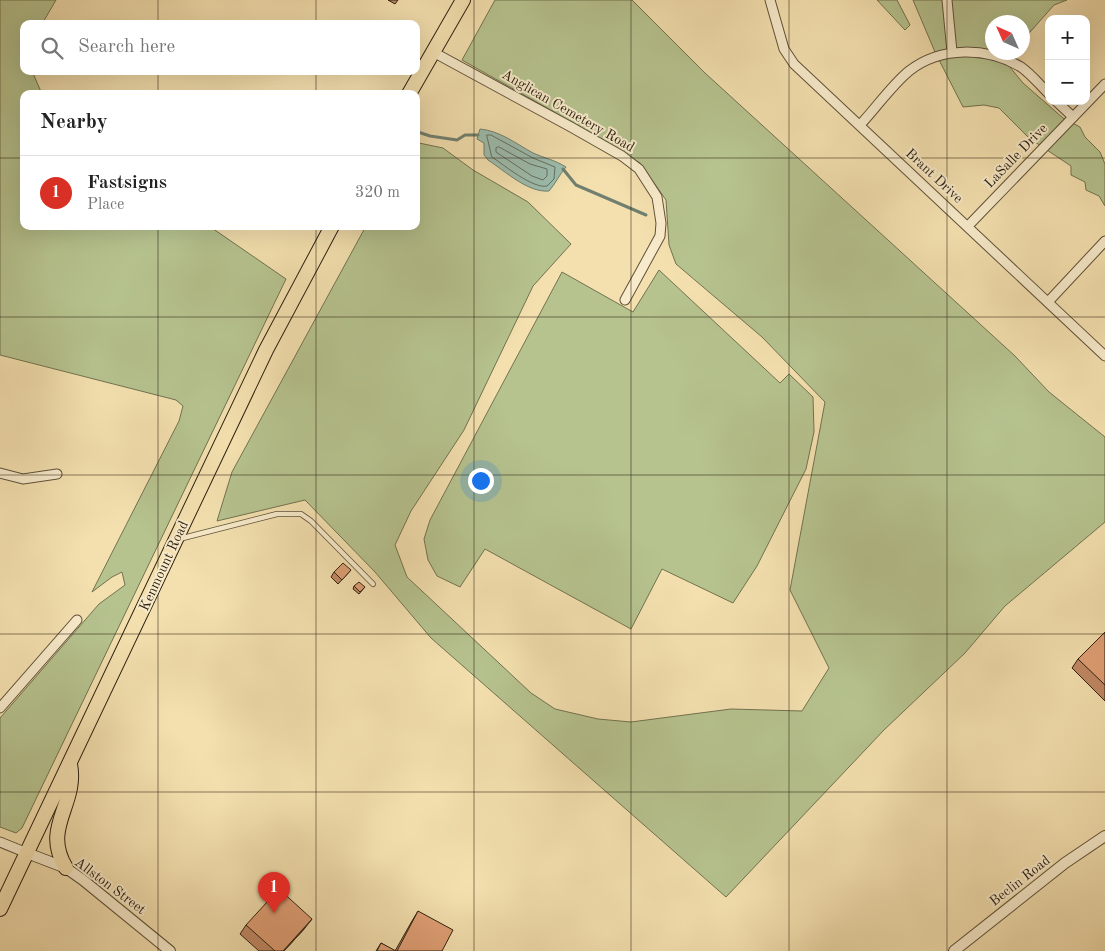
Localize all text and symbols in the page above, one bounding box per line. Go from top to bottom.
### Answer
north arrow [985,15,1030,60]
map controls [1045,15,1090,105]
button: + [1045,15,1090,60]
search box [20,20,420,75]
icon: search [38,34,66,62]
text: Search here [78,38,175,57]
button: − [1045,60,1090,105]
street label: Anglican Cemetery Road [499,67,637,155]
text: Nearby [40,112,108,133]
street label: LaSalle Drive [982,121,1050,191]
street label: Brant Drive [903,146,965,206]
text: Fastsigns [87,174,167,193]
text: 1 [51,185,61,201]
text: 320 m [355,185,400,201]
text: Place [87,197,124,213]
your location [468,468,494,494]
street label: Kenmount Road [137,519,191,613]
street label: Beclin Road [987,853,1053,909]
street label: Allston Street [72,855,148,917]
pin: 1 [258,872,290,913]

